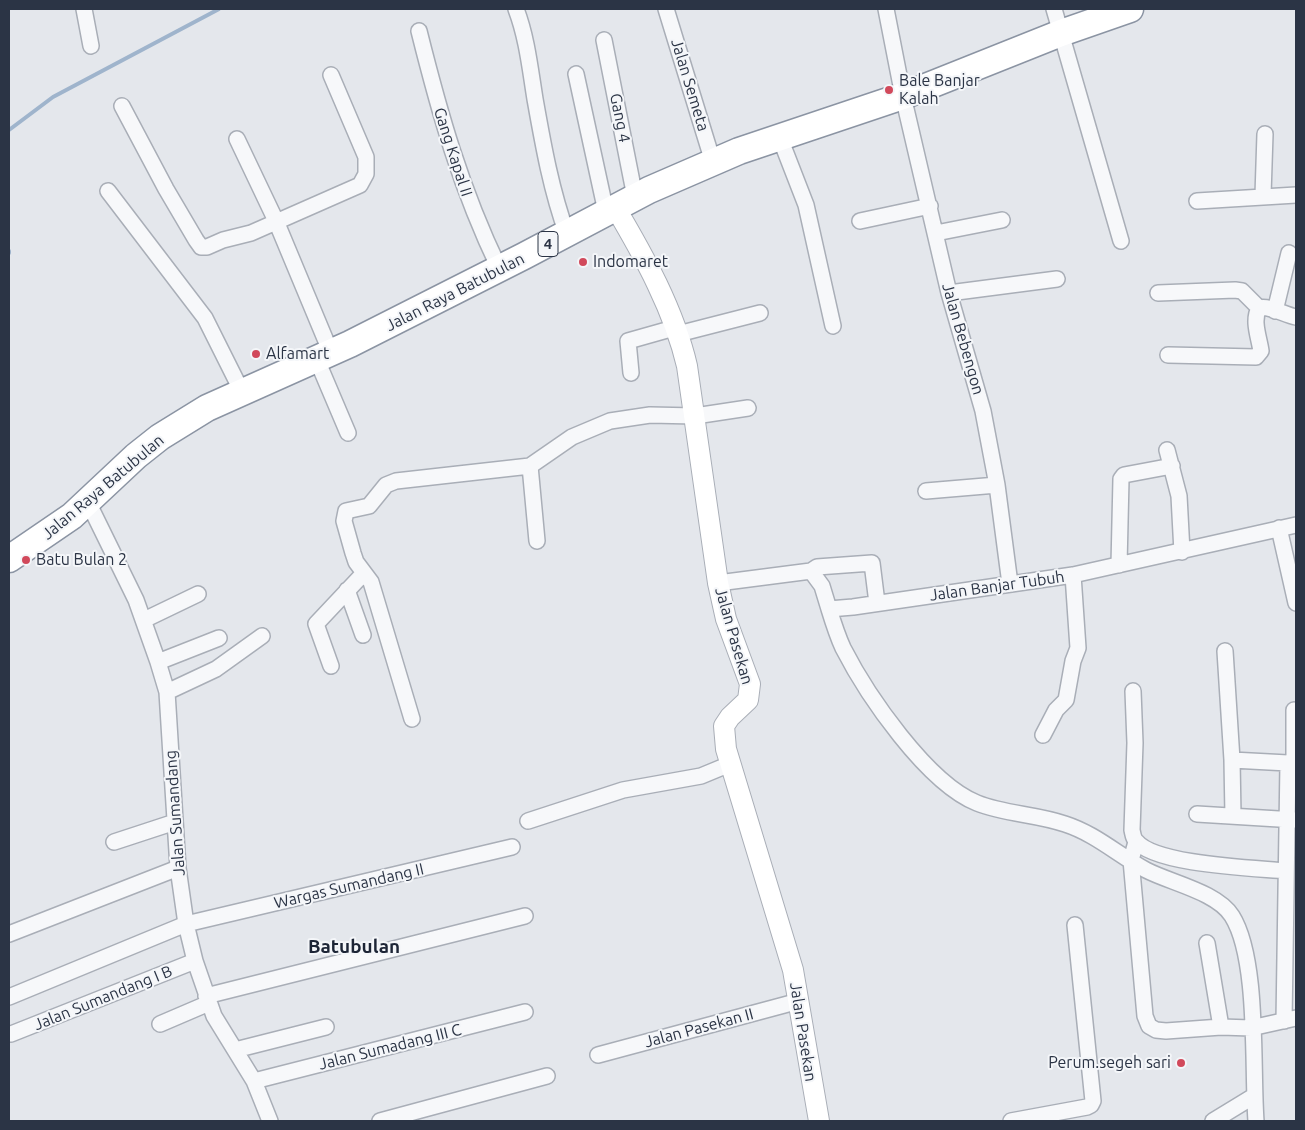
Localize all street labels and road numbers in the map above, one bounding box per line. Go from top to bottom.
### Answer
street label: Jalan Semeta [667,36,713,134]
street label: Gang 4 [606,92,634,144]
street label: Gang Kapal II [430,105,476,199]
road number: 4 [538,232,558,256]
street label: Jalan Raya Batubulan [382,249,528,335]
street label: Jalan Bebengon [938,281,988,397]
street label: Jalan Raya Batubulan [38,430,168,544]
street label: Jalan Banjar Tubuh [928,567,1066,605]
street label: Jalan Pasekan [711,585,757,687]
street label: Jalan Sumandang [161,750,189,876]
street label: Wargas Sumandang II [272,859,426,913]
street label: Jalan Sumandang I B [31,961,175,1035]
street label: Jalan Pasekan [786,981,820,1083]
street label: Jalan Pasekan II [642,1004,756,1052]
street label: Jalan Sumadang III C [317,1020,463,1074]

